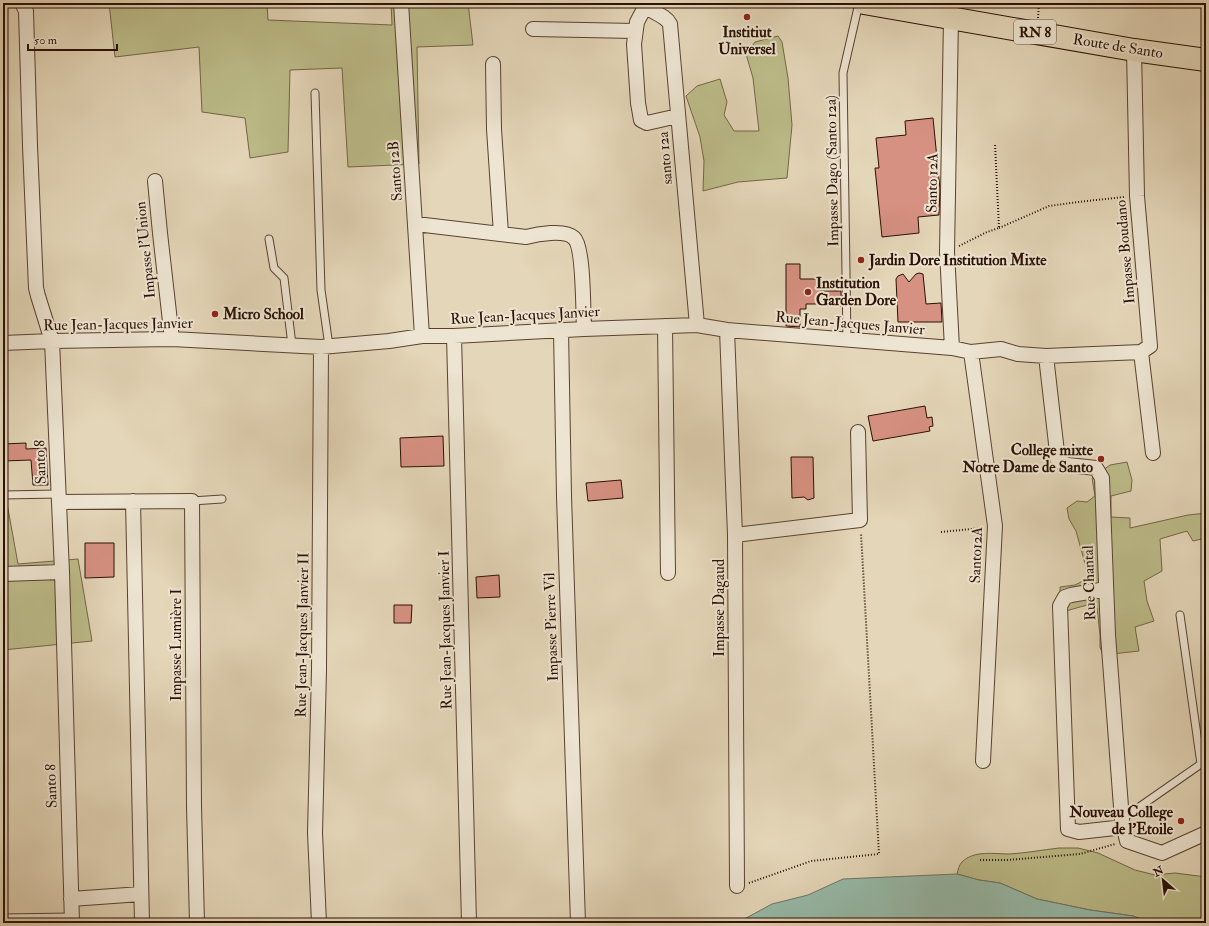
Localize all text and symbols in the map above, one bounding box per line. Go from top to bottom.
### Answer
marker: Institiut Universel [742,12,752,22]
road number: RN 8 [1014,20,1056,44]
place label: Institiut Universel [718,23,776,59]
scale bar [28,26,117,52]
street label: Route de Santo [1072,30,1164,63]
text: 50 m [34,33,58,48]
street label: Impasse Dago (Santo 12a) [822,95,844,247]
street label: santo 12a [654,130,677,185]
street label: Santo 12B [384,140,407,202]
street label: Santo 12A [922,152,943,213]
street label: Impasse Boudano [1111,199,1141,305]
street label: Impasse l'Union [131,200,161,299]
place label: Jardin Dore Institution Mixte [868,251,1047,271]
marker: Jardin Dore Institution Mixte [856,255,866,265]
place label: Institution Garden Dore [816,274,897,310]
marker: Institution Garden Dore [803,287,813,297]
street label: Rue Jean-Jacques Janvier [450,302,601,330]
place label: Micro School [222,305,304,324]
street label: Rue Jean-Jacques Janvier [774,308,926,341]
marker: Micro School [210,309,220,319]
street label: Rue Jean-Jacques Janvier [43,314,194,336]
street label: Santo 8 [30,439,51,484]
place label: College mixte Notre Dame de Santo [961,441,1094,477]
marker: College mixte Notre Dame de Santo [1096,454,1106,464]
street label: Santo12A [966,526,987,584]
street label: Rue Chantal [1079,545,1100,621]
street label: Rue Jean-Jacques Janvier I [435,550,457,710]
street label: Rue Jean-Jacques Janvier II [292,552,314,718]
street label: Impasse Dagaud [710,558,730,657]
street label: Impasse Pierre Vil [540,572,564,682]
street label: Impasse Lumière I [167,589,187,701]
street label: Santo 8 [41,763,62,808]
place label: Nouveau College de l'Etoile [1069,803,1174,839]
marker: Nouveau College de l'Etoile [1176,816,1186,826]
north arrow [1143,860,1183,900]
text: N [1150,863,1167,880]

